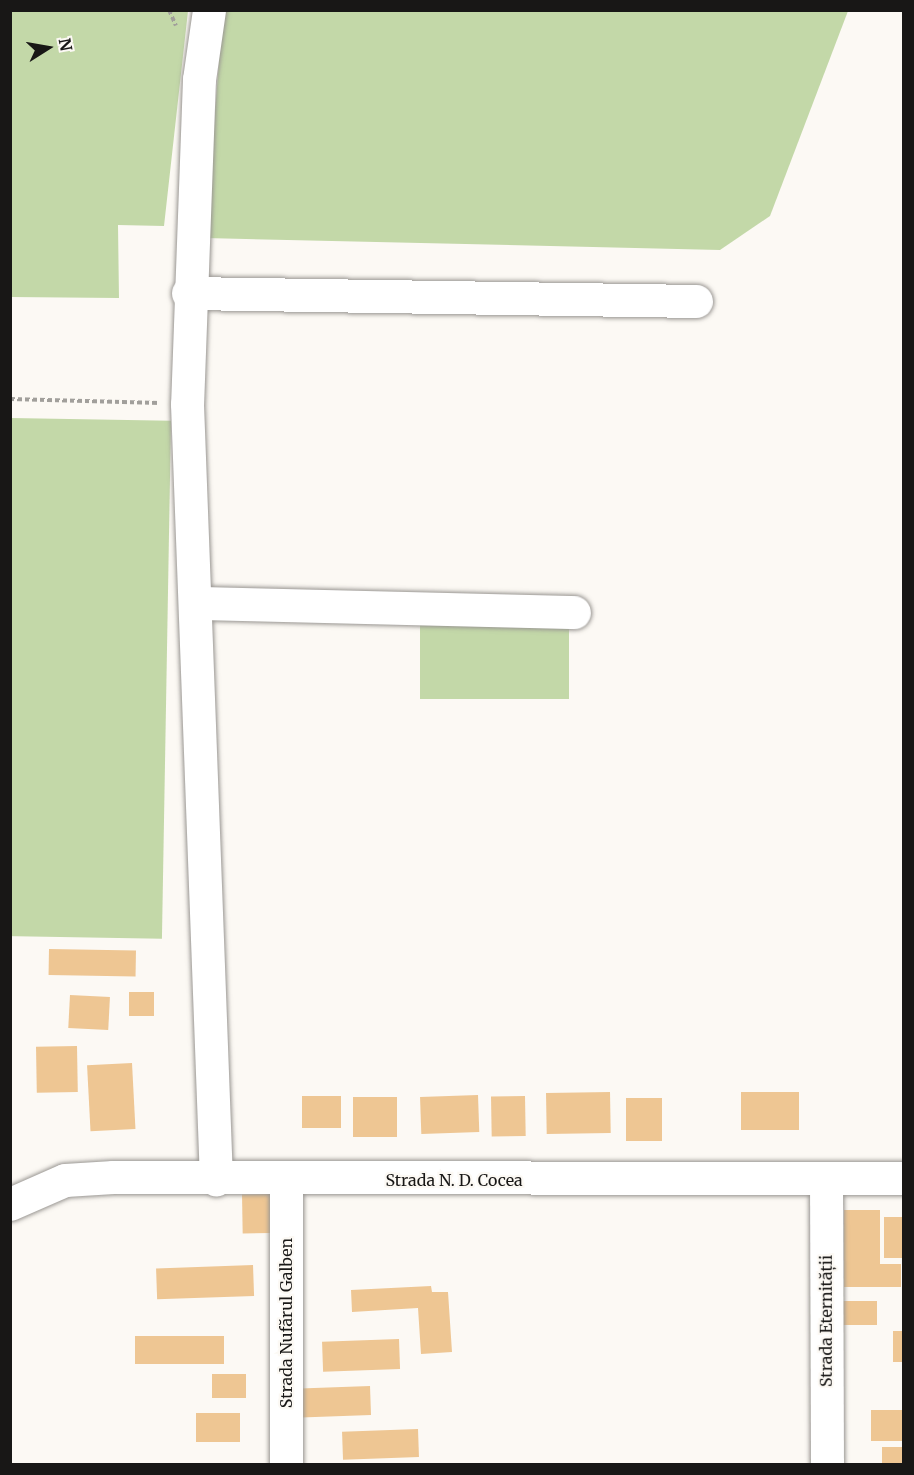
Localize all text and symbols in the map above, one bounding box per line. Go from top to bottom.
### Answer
north arrow [18,18,78,78]
text: N [55,36,77,53]
street label: Strada N. D. Cocea [385,1170,523,1190]
street label: Strada Nufărul Galben [276,1238,296,1408]
street label: Strada Eternității [816,1255,836,1387]

